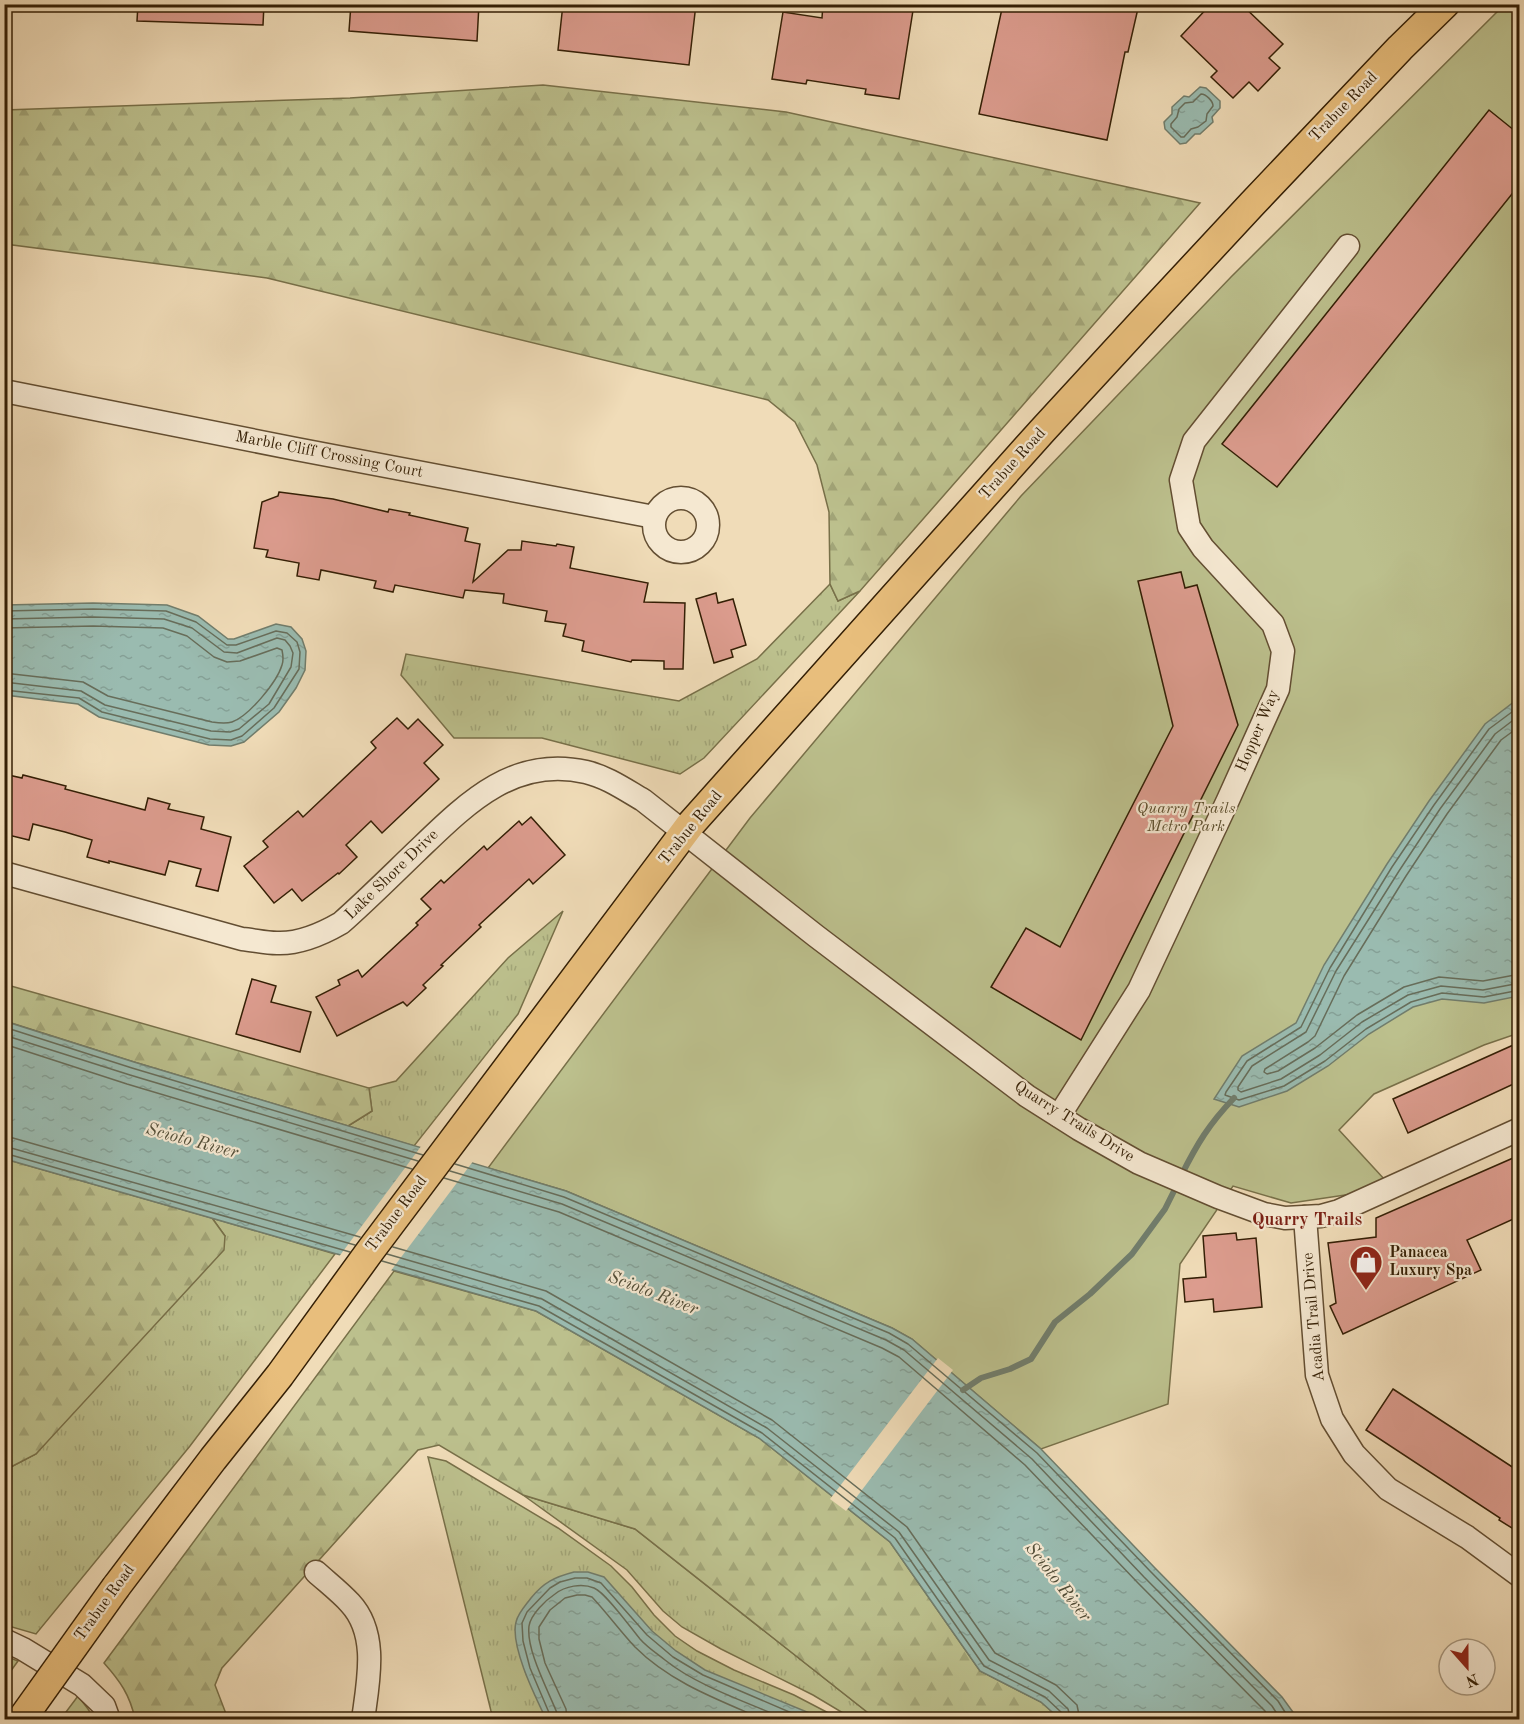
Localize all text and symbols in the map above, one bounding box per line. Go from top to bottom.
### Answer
street label: Trabue Road [1307,69,1381,145]
street label: Trabue Road [977,425,1049,503]
street label: Marble Cliff Crossing Court [234,429,425,481]
street label: Hopper Way [1234,687,1283,774]
street label: Trabue Road [656,788,726,868]
park label: Quarry Trails Metro Park [1137,801,1236,835]
street label: Lake Shore Drive [342,827,442,923]
street label: Quarry Trails Drive [1011,1079,1137,1165]
water label: Scioto River [144,1120,241,1162]
street label: Trabue Road [363,1173,431,1255]
district label: Quarry Trails [1252,1211,1362,1229]
shop icon: Panacea Luxury Spa [1348,1244,1384,1291]
place label: Panacea Luxury Spa [1389,1245,1472,1279]
street label: Acadia Trail Drive [1300,1252,1328,1382]
water label: Scioto River [606,1268,702,1319]
water label: Scioto River [1022,1539,1095,1626]
street label: Trabue Road [72,1562,138,1644]
north arrow [1437,1637,1497,1697]
text: N [1462,1669,1480,1689]

